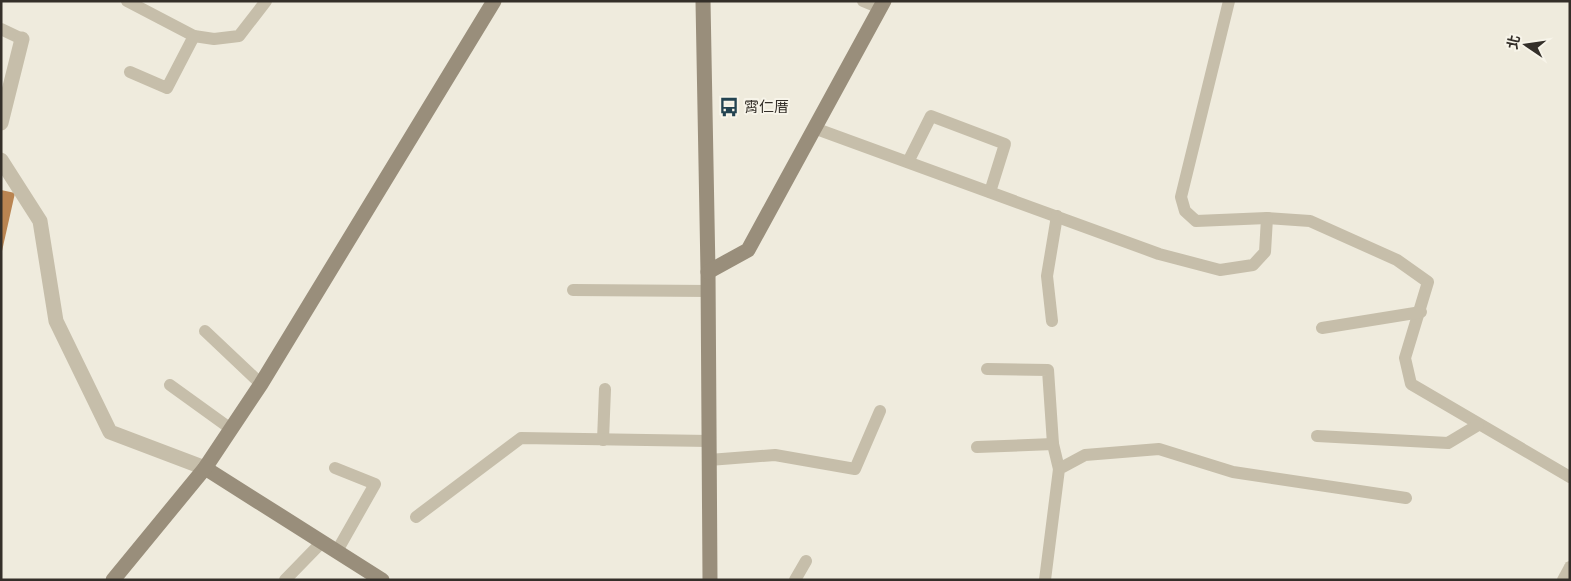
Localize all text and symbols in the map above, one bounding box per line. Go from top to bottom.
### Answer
north arrow [1501,20,1551,70]
text: 北 [1503,33,1524,51]
bus stop icon: 霄仁厝 [718,96,740,118]
place label: 霄仁厝 [744,97,789,117]

